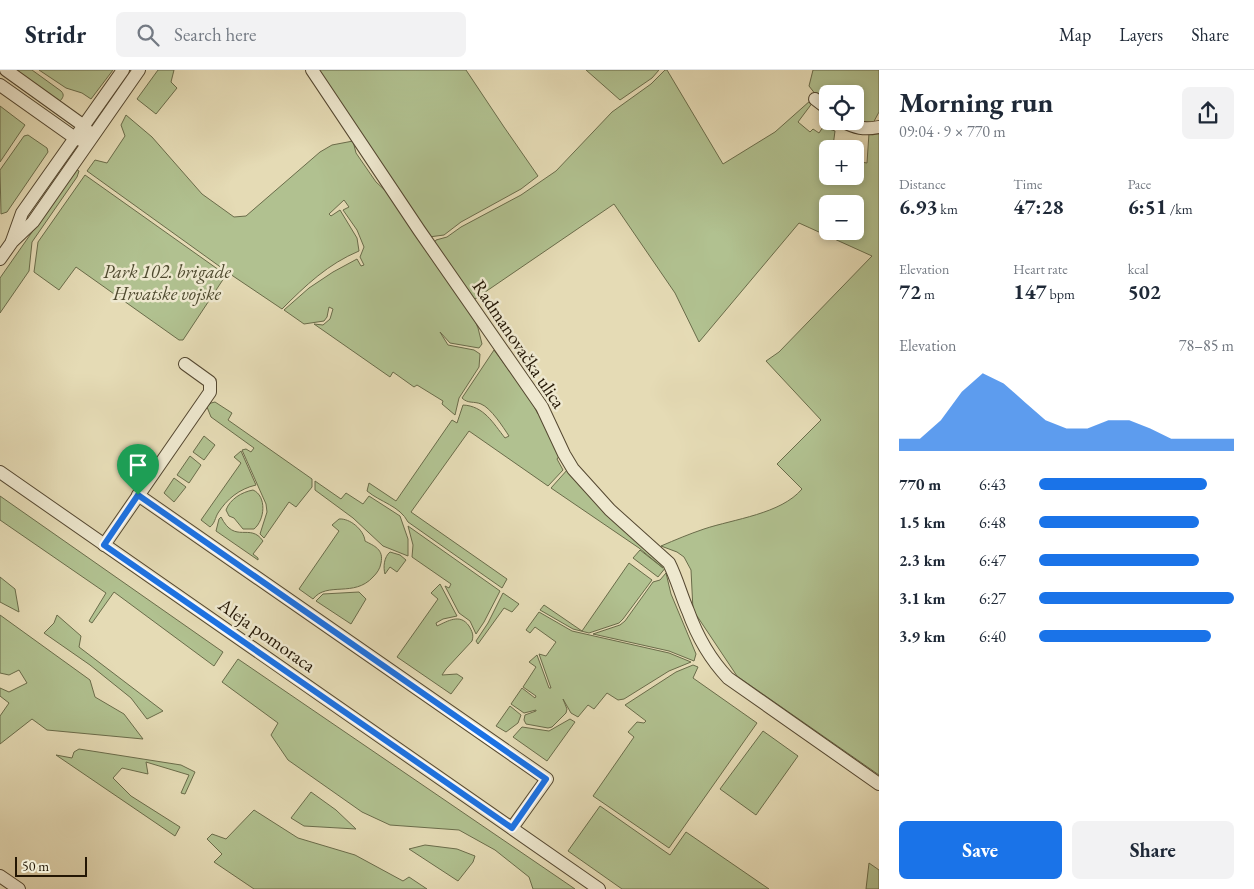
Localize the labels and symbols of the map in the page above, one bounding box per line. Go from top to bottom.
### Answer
park label: Park 102. brigade Hrvatske vojske [103,259,232,306]
street label: Radmanovačka ulica [467,275,572,414]
pin [117,444,159,495]
street label: Aleja pomoraca [213,592,321,678]
scale bar [15,854,88,877]

